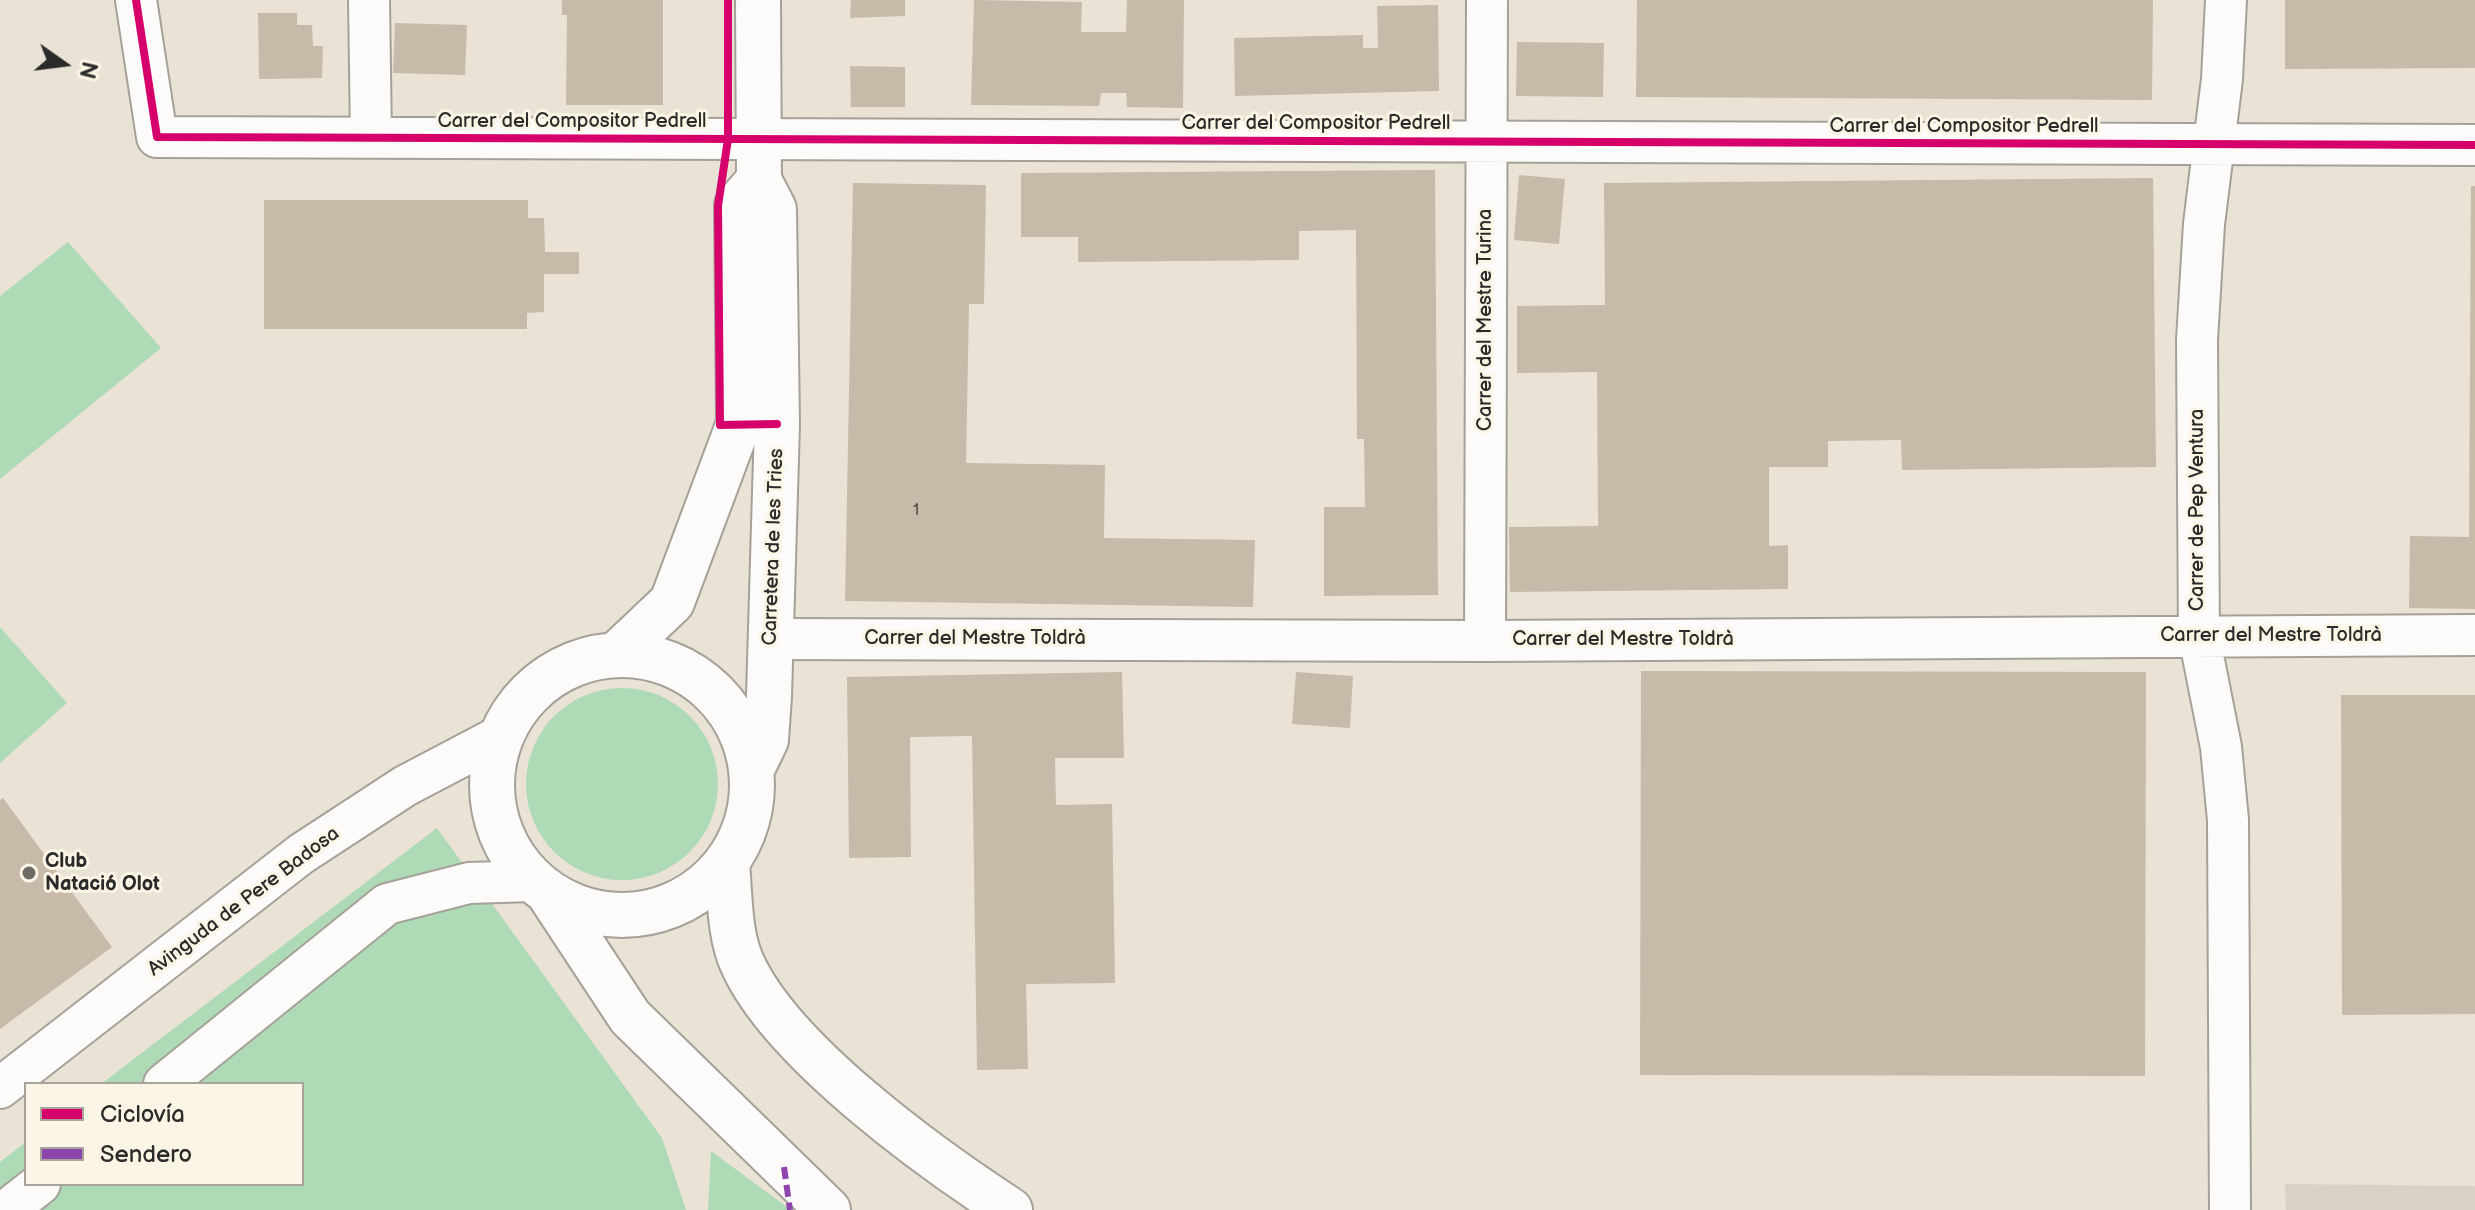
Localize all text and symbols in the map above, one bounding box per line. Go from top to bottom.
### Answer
north arrow [24,24,104,104]
text: N [73,59,103,81]
street label: Carrer del Compositor Pedrell [437,110,707,134]
street label: Carrer del Compositor Pedrell [1181,112,1451,136]
street label: Carrer del Compositor Pedrell [1829,115,2099,139]
street label: Carrer del Mestre Turina [1474,209,1498,431]
street label: Carrer de Pep Ventura [2186,409,2210,611]
street label: Carretera de les Tries [759,448,789,646]
house number: 1 [913,501,919,521]
street label: Carrer del Mestre Toldrà [2160,624,2382,648]
street label: Carrer del Mestre Toldrà [864,627,1086,651]
street label: Carrer del Mestre Toldrà [1512,628,1734,652]
street label: Avinguda de Pere Badosa [143,822,345,982]
place label: Club Natació Olot [45,850,160,897]
marker: Club Natació Olot [20,864,38,882]
legend [24,1082,304,1186]
text: Ciclovía [100,1100,185,1129]
text: Sendero [100,1140,192,1169]

